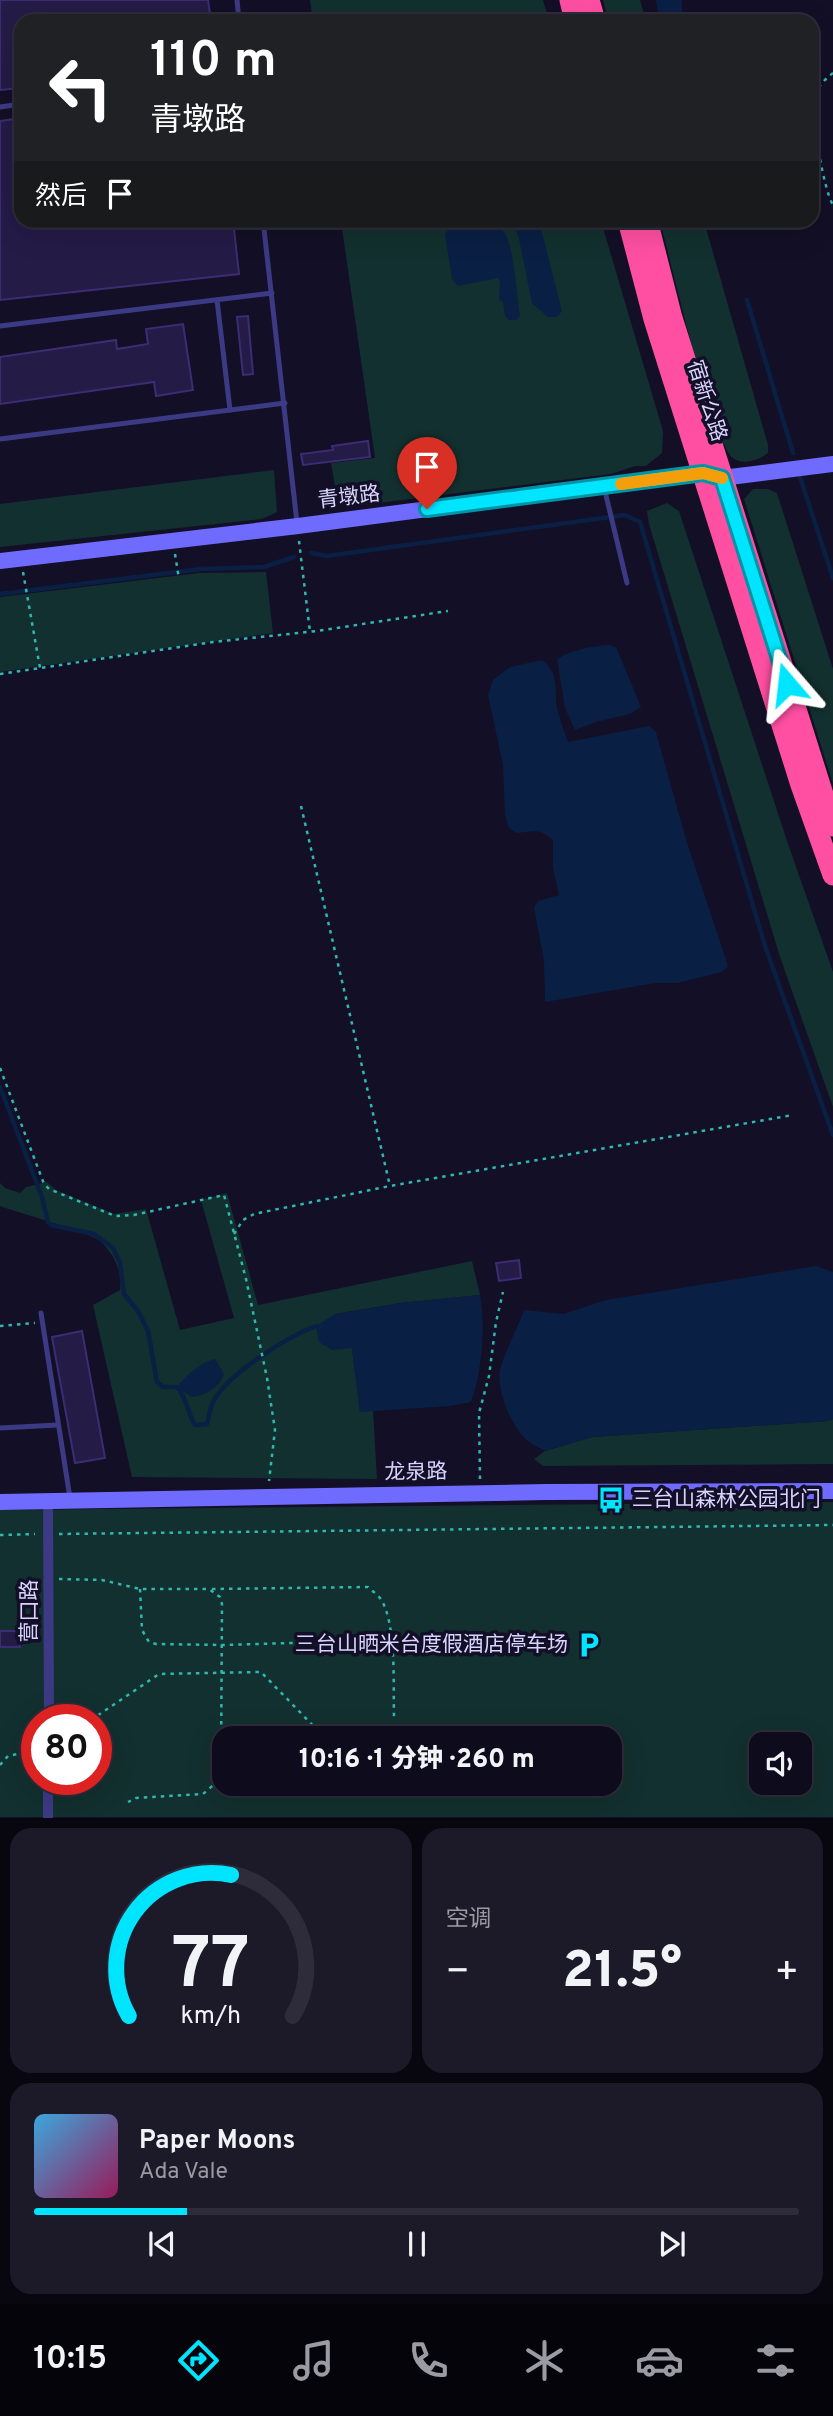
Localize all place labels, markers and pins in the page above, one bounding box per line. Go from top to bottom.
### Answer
pin [397,437,457,509]
bus stop icon: 三台山森林公园北门 [596,1485,626,1515]
place label: 三台山森林公园北门 [632,1487,821,1514]
parking icon: 三台山晒米台度假酒店停车场 [574,1630,604,1660]
place label: 三台山晒米台度假酒店停车场 [295,1632,568,1659]

